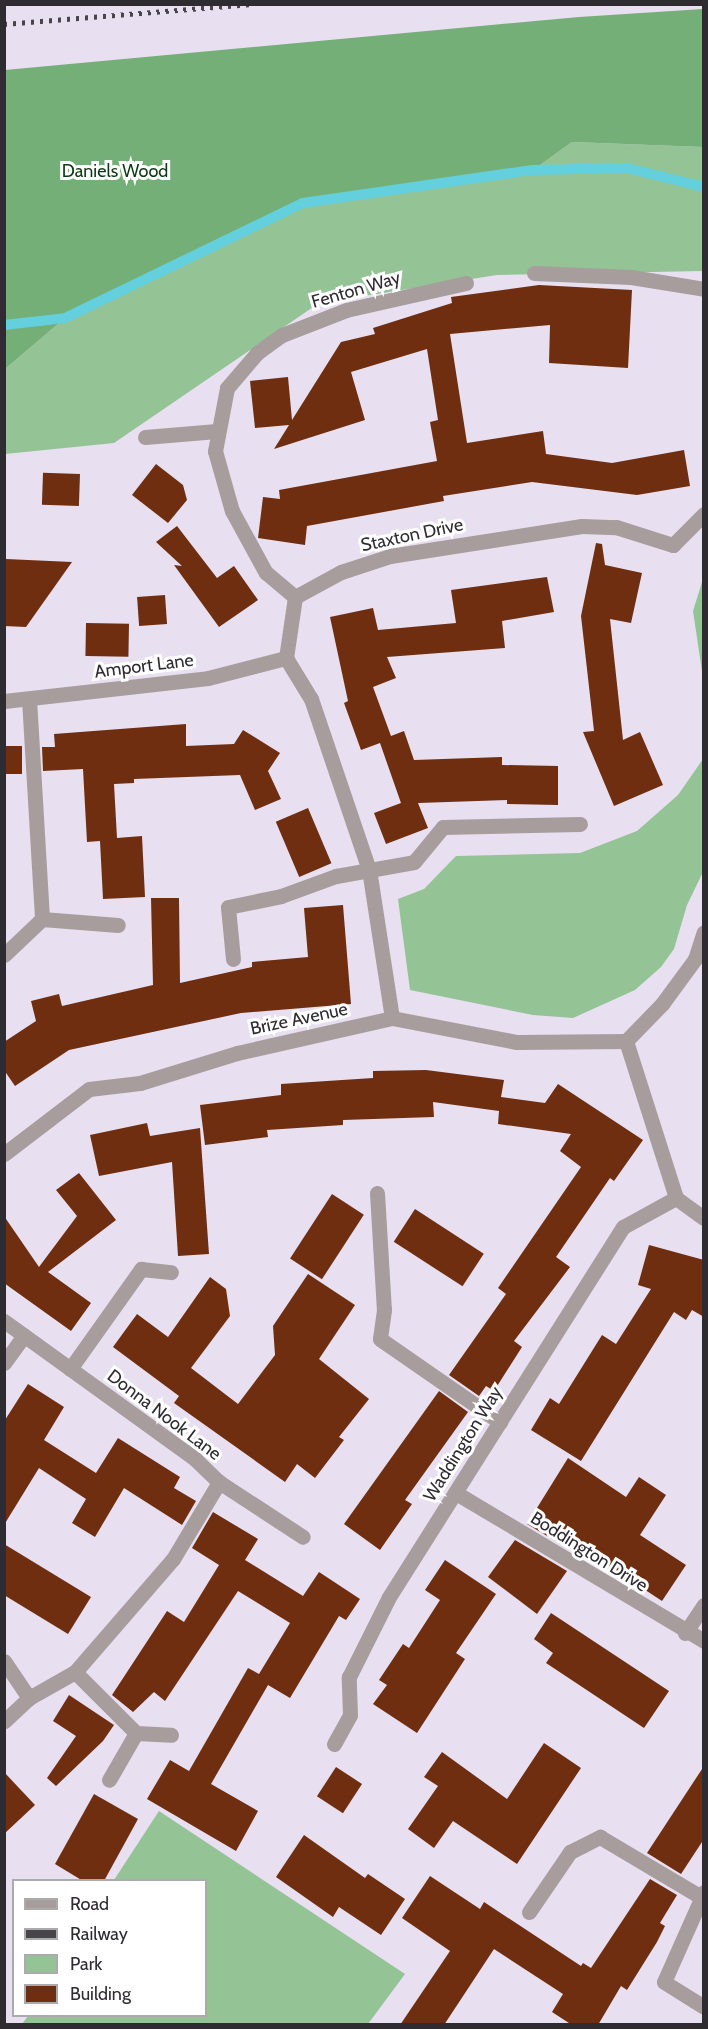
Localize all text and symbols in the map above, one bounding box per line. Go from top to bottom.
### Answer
park label: Daniels Wood [62,160,168,182]
street label: Fenton Way [309,267,403,313]
street label: Staxton Drive [359,514,465,556]
street label: Amport Lane [93,649,195,683]
street label: Brize Avenue [248,998,350,1040]
street label: Donna Nook Lane [103,1365,225,1465]
street label: Waddington Way [419,1383,507,1505]
street label: Boddington Drive [527,1507,651,1597]
legend [12,1879,207,2017]
text: Road [70,1893,109,1915]
text: Railway [70,1923,128,1945]
text: Park [70,1953,102,1975]
text: Building [70,1983,131,2005]

